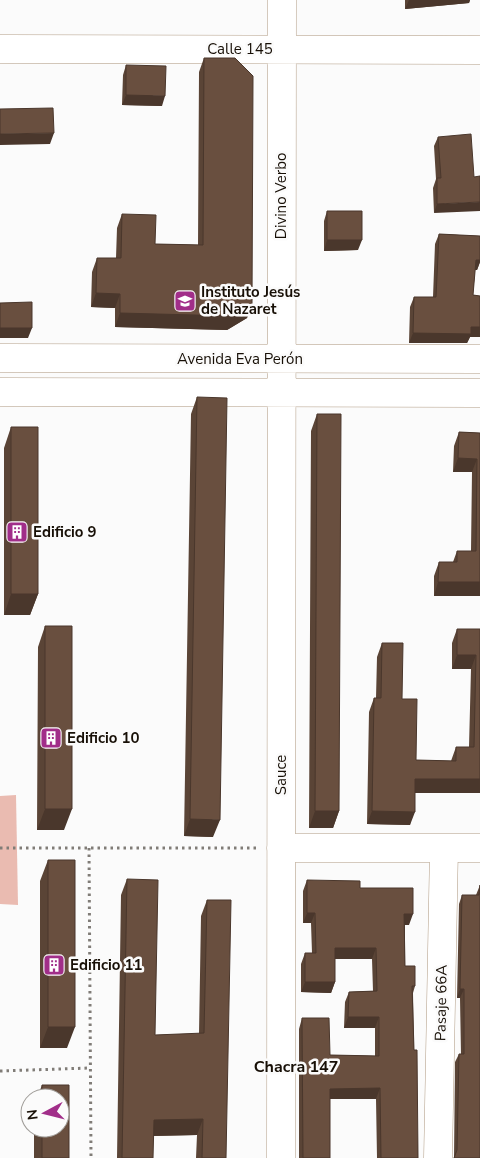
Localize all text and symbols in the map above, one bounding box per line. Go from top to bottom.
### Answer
street label: Calle 145 [207,39,273,59]
street label: Divino Verbo [271,153,291,239]
place label: Instituto Jesús de Nazaret [201,282,300,319]
school or university icon: Instituto Jesús de Nazaret [173,289,197,313]
street label: Avenida Eva Perón [177,349,303,369]
building icon: Edificio 9 [5,520,29,544]
place label: Edificio 9 [33,522,97,542]
building icon: Edificio 10 [39,726,63,750]
place label: Edificio 10 [67,728,140,748]
street label: Sauce [271,755,291,795]
building icon: Edificio 11 [42,953,66,977]
place label: Edificio 11 [70,955,143,975]
street label: Pasaje 66A [430,964,452,1041]
district label: Chacra 147 [254,1056,338,1078]
north arrow [20,1088,70,1138]
text: N [23,1108,43,1121]

